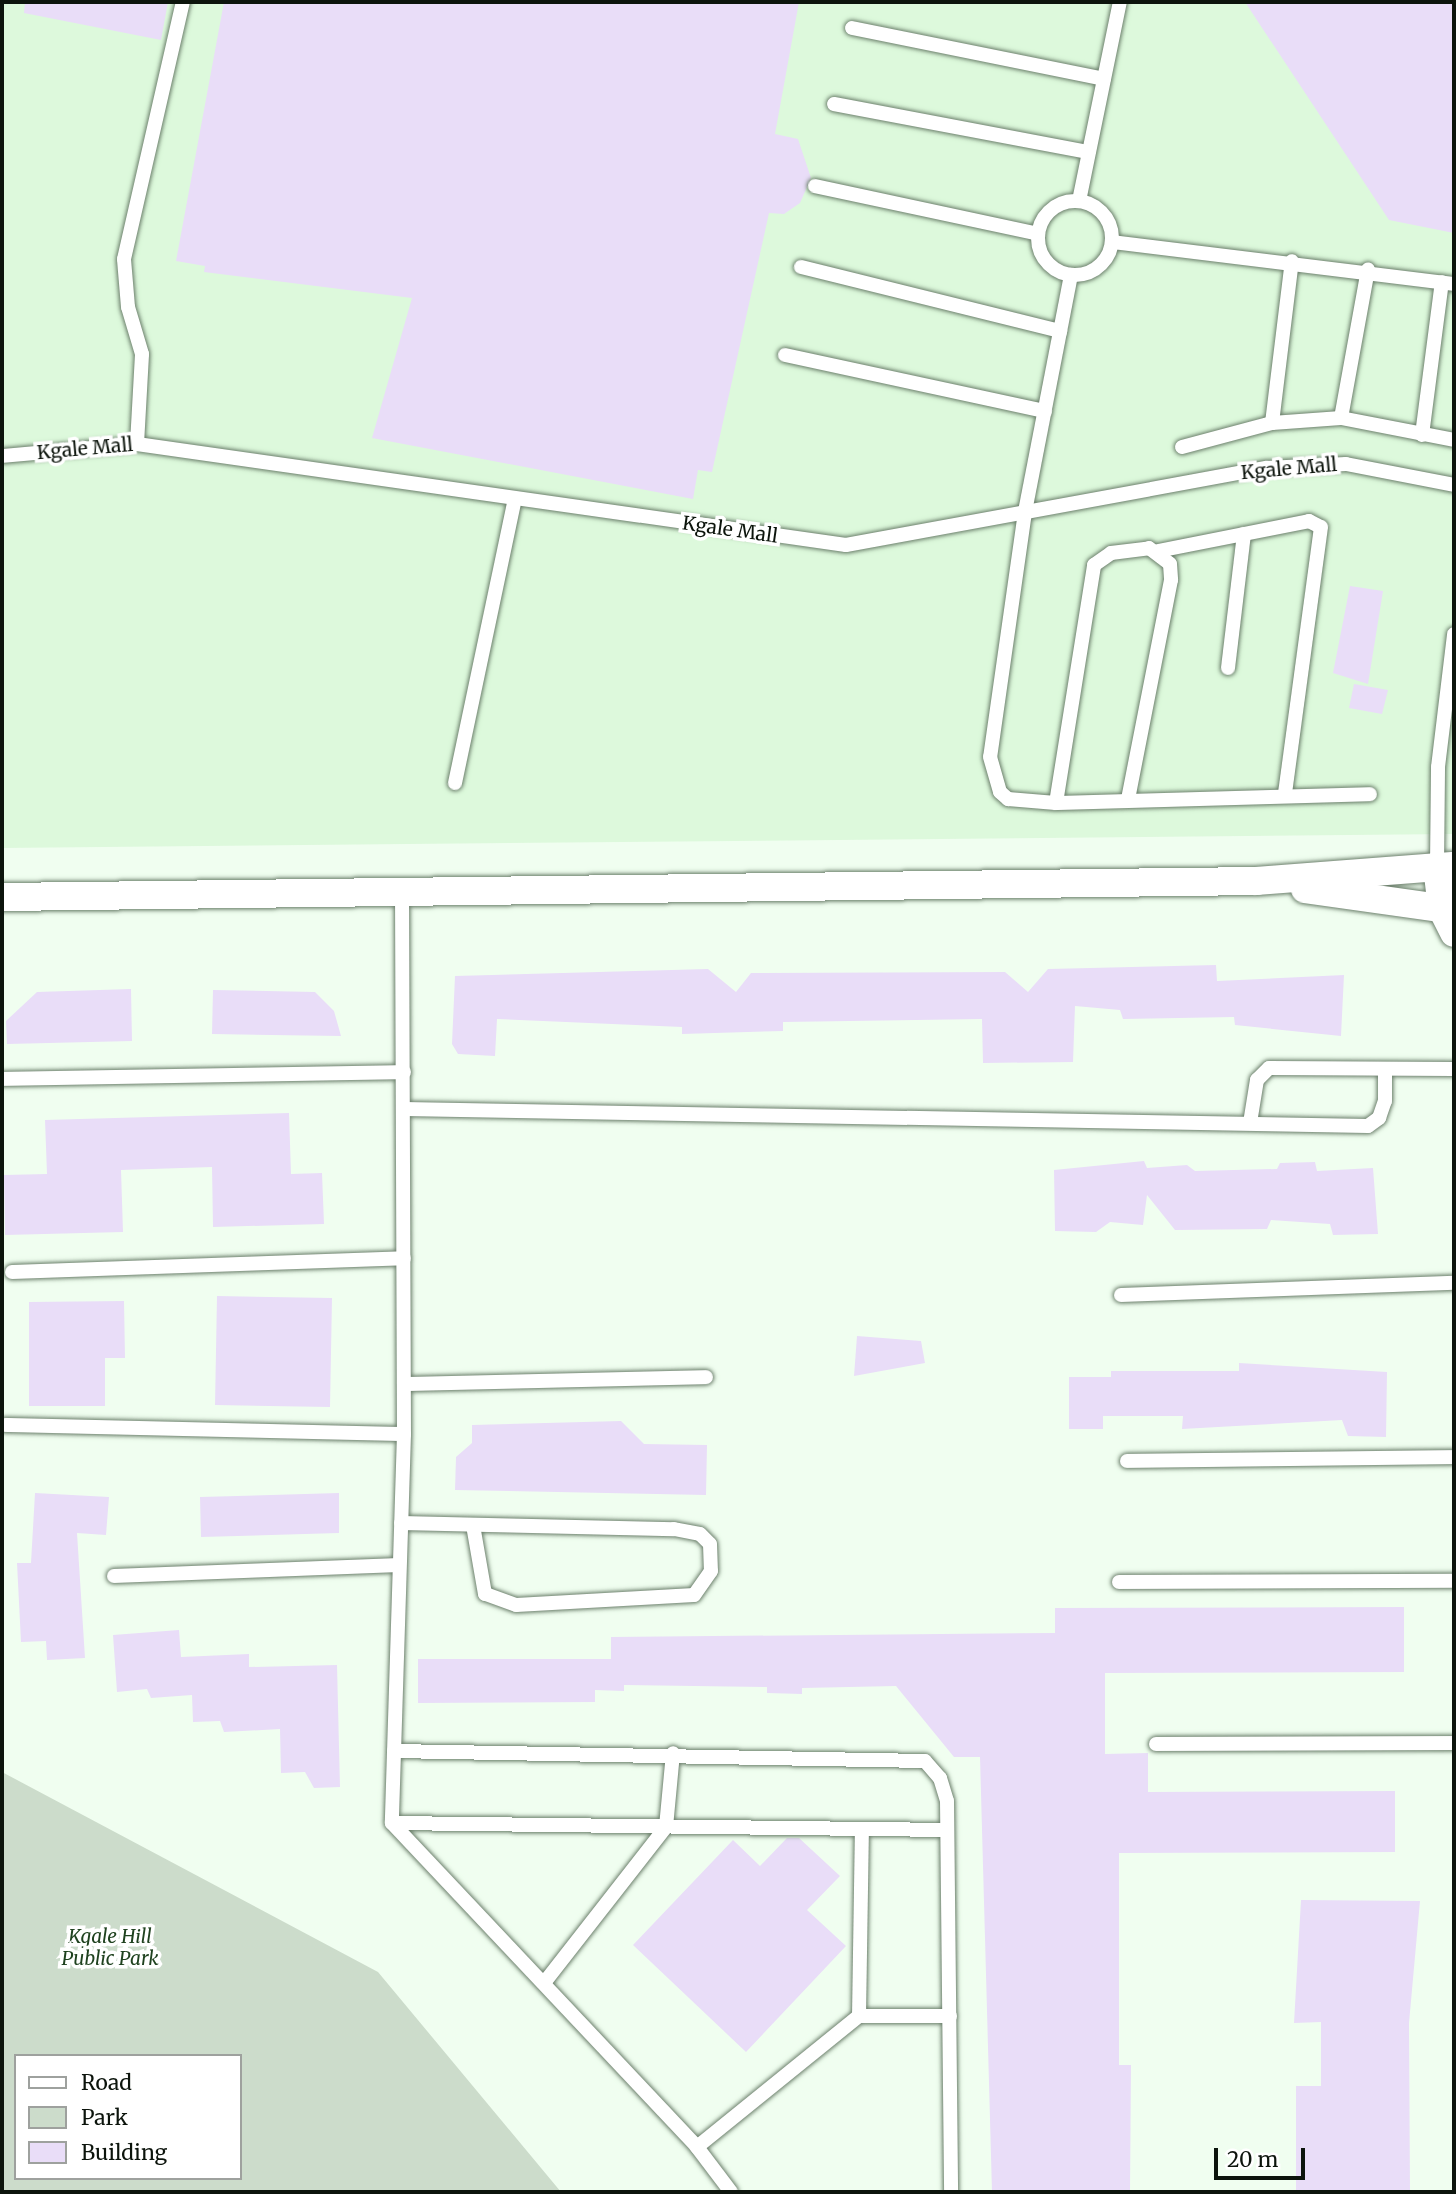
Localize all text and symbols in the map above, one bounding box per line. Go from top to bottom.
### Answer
street label: Kgale Mall [36,433,134,465]
street label: Kgale Mall [1240,453,1338,485]
street label: Kgale Mall [681,512,779,548]
park label: Kgale Hill Public Park [61,1926,159,1970]
legend [14,2054,242,2180]
text: Road [81,2069,132,2096]
text: Park [81,2104,128,2131]
scale bar [1218,2134,1309,2178]
text: Building [81,2139,167,2166]
text: 20 m [1227,2146,1278,2173]

